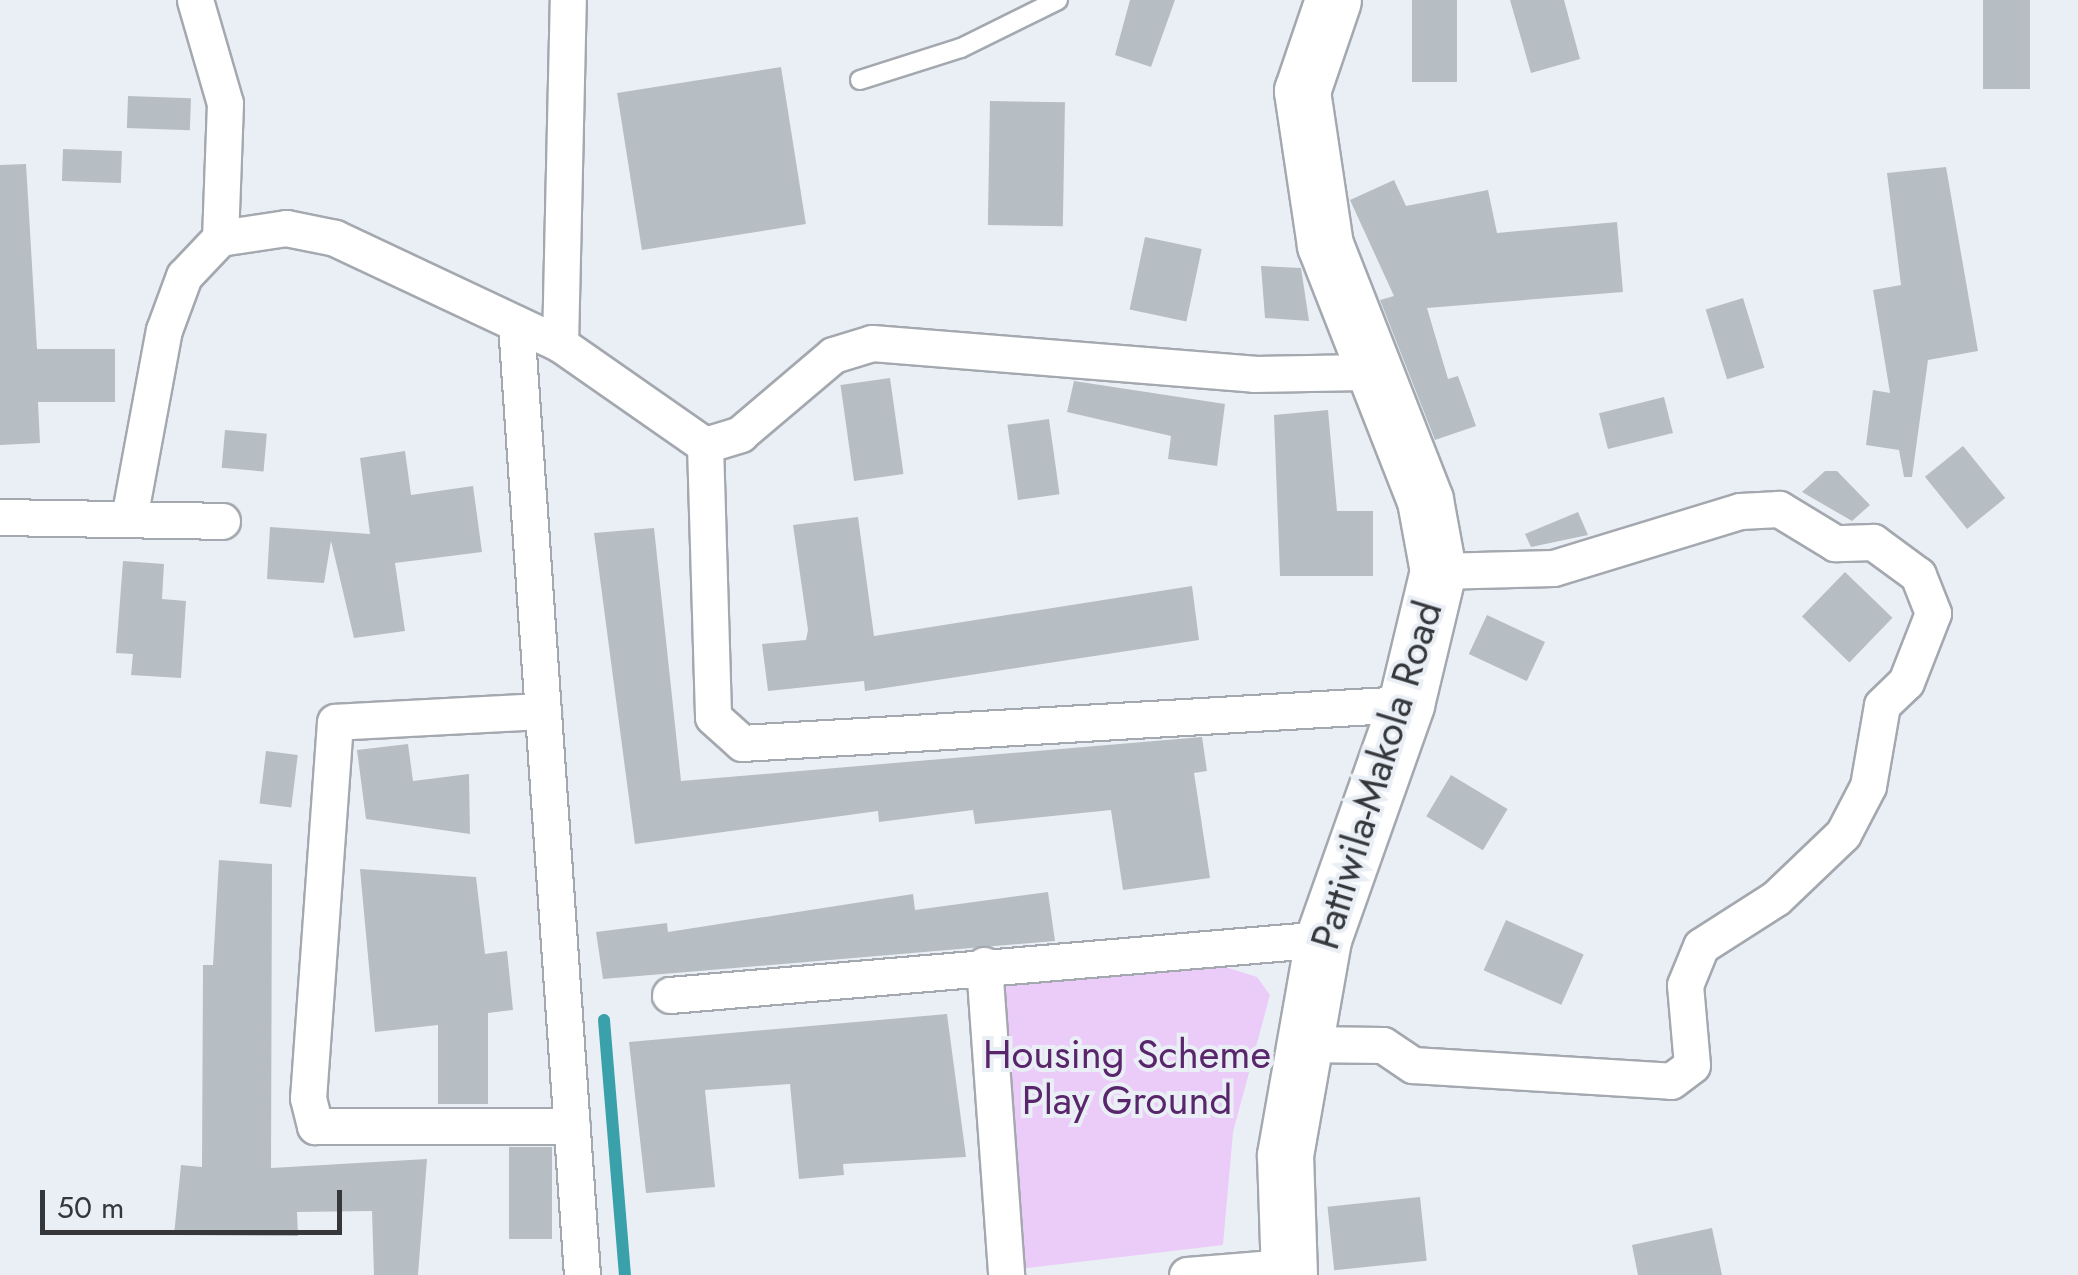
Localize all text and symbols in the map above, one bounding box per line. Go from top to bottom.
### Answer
street label: Pattiwila-Makola Road [1300,595,1452,955]
park label: Housing Scheme Play Ground [983,1030,1271,1124]
scale bar [45,1170,348,1232]
text: 50 m [57,1186,124,1229]

